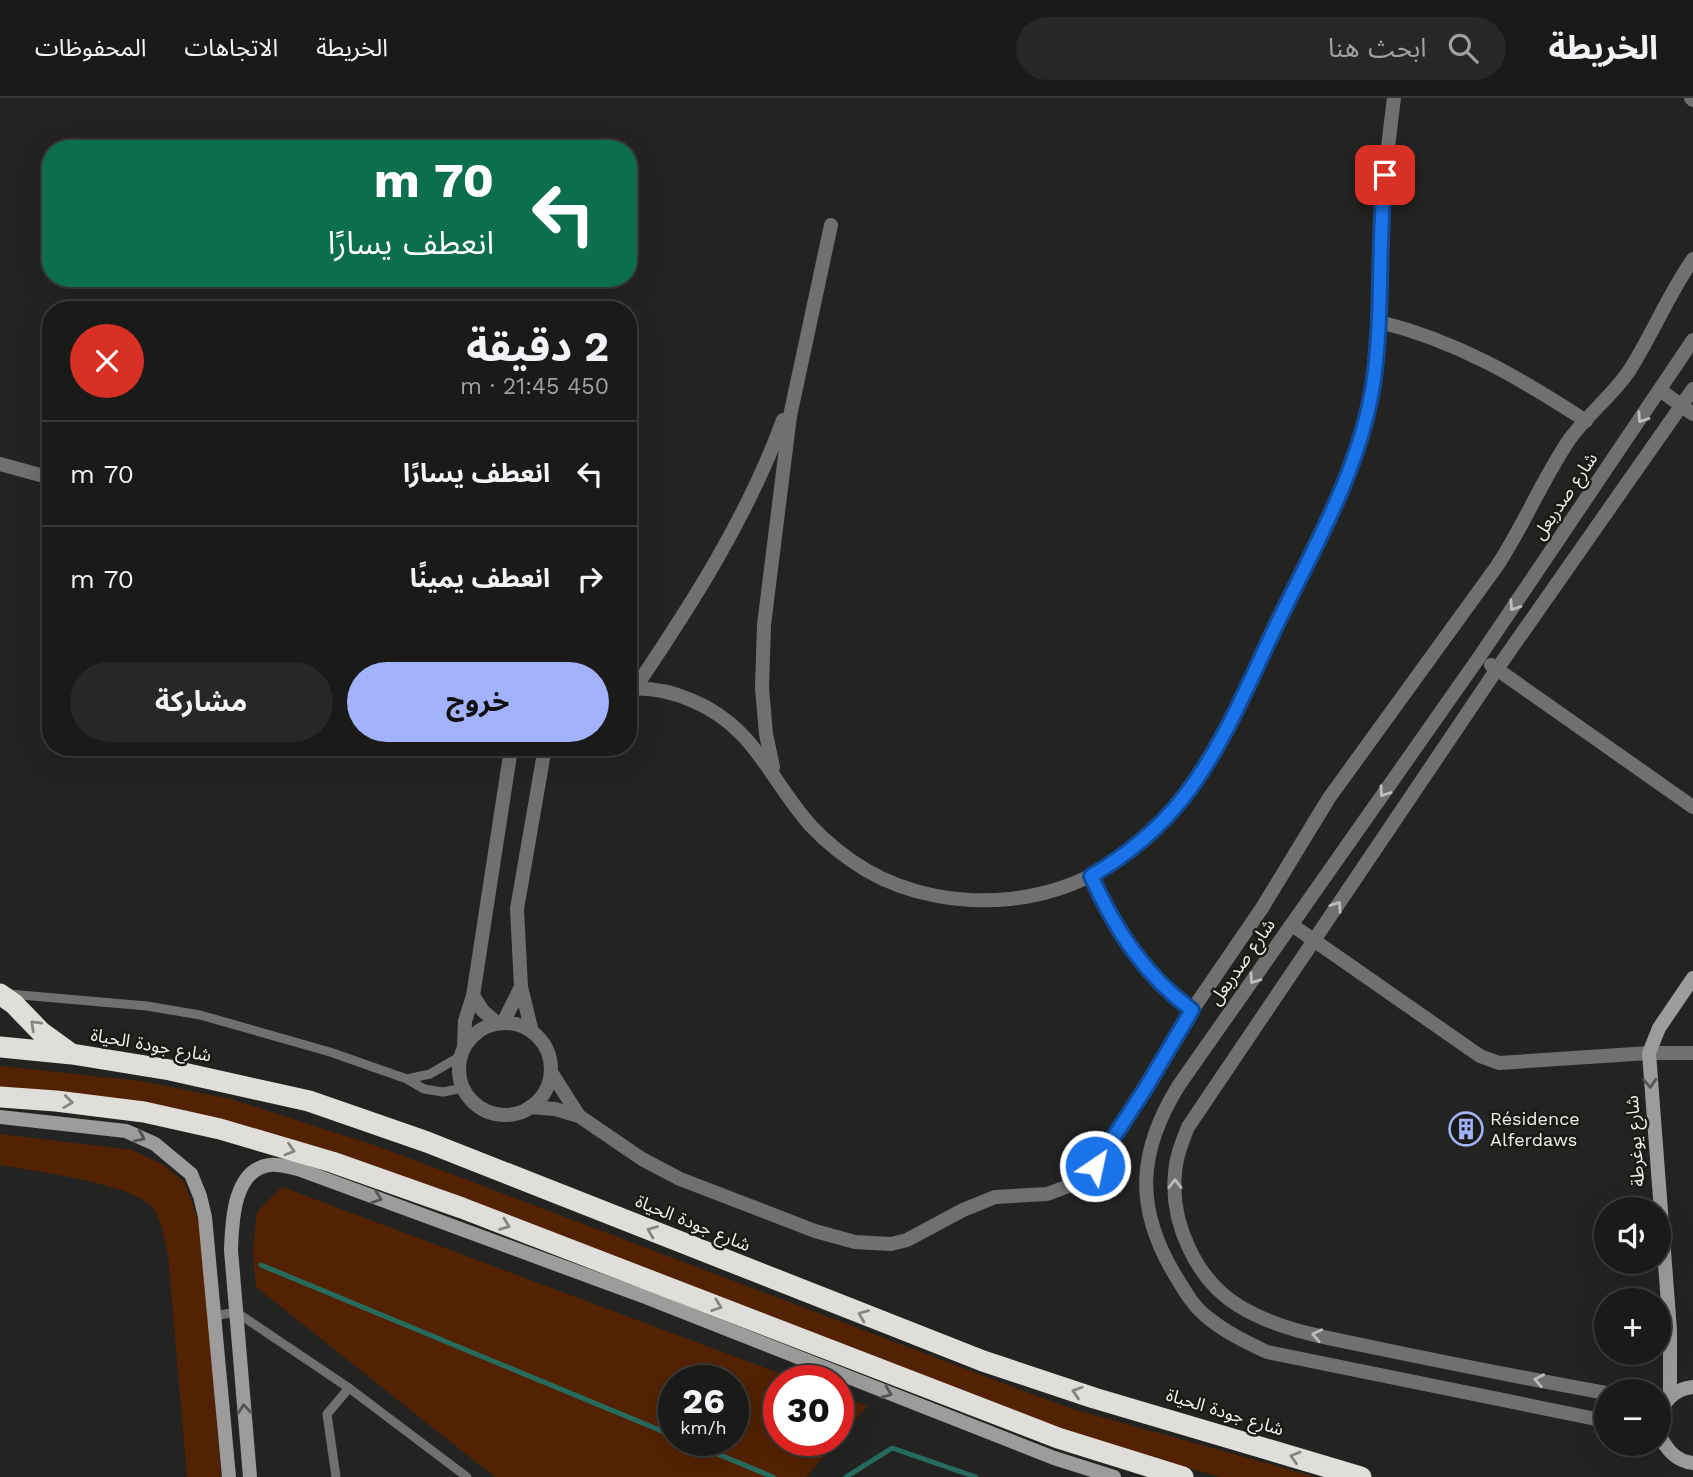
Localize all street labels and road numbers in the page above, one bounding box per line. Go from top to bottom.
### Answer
street label: شارع صدربعل [1528,448,1605,545]
street label: شارع صدربعل [1204,915,1282,1011]
street label: شارع جودة الحياة [88,1024,213,1069]
street label: شارع يوغرطة [1621,1094,1652,1187]
street label: شارع جودة الحياة [631,1190,754,1259]
street label: شارع جودة الحياة [1163,1384,1287,1443]

